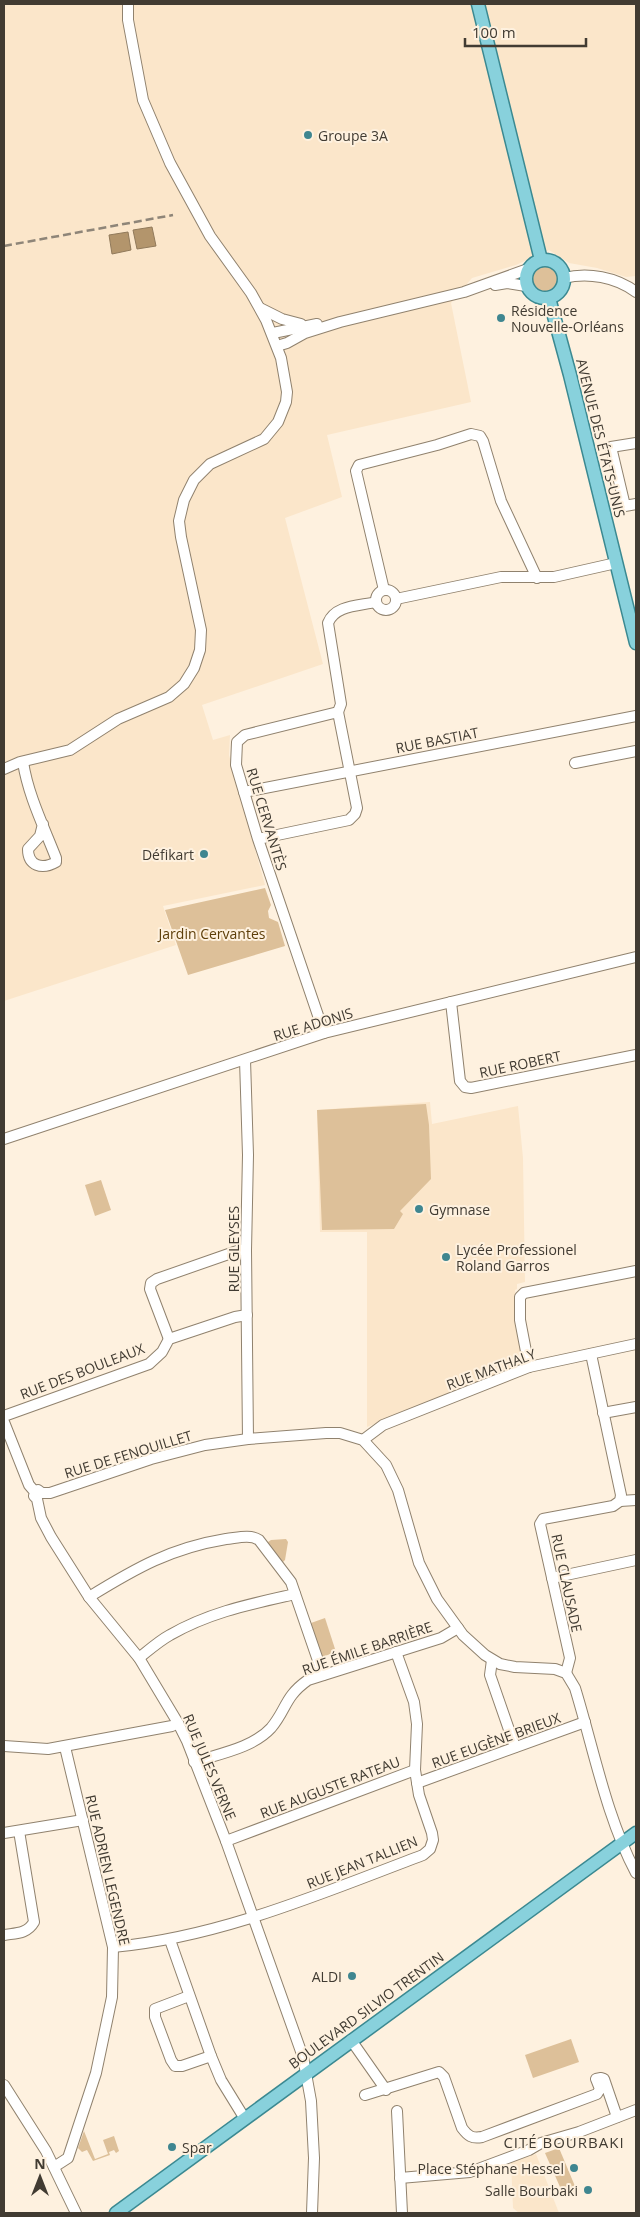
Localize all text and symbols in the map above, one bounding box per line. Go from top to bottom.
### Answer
scale bar [465,15,586,47]
text: 100 m [472,22,516,42]
place label: Groupe 3A [318,126,388,145]
marker: Groupe 3A [302,129,314,141]
place label: Résidence Nouvelle-Orléans [511,301,624,336]
marker: Résidence Nouvelle-Orléans [495,312,507,324]
street label: AVENUE DES ÉTATS-UNIS [572,357,630,519]
street label: RUE BASTIAT [394,723,480,757]
street label: RUE CERVANTÈS [242,765,292,873]
place label: Défikart [142,845,194,864]
marker: Défikart [198,848,210,860]
park label: Jardin Cervantes [157,924,266,943]
street label: RUE ADONIS [271,1003,355,1045]
street label: RUE ROBERT [477,1046,563,1082]
place label: Gymnase [429,1200,490,1219]
marker: Gymnase [413,1203,425,1215]
street label: RUE GLEYSES [224,1206,243,1292]
place label: Lycée Professionel Roland Garros [456,1240,577,1275]
marker: Lycée Professionel Roland Garros [440,1251,452,1263]
street label: RUE DES BOULEAUX [17,1338,148,1404]
street label: RUE MATHALY [444,1344,538,1394]
street label: RUE DE FENOUILLET [62,1425,194,1482]
street label: RUE CLAUSADE [547,1532,587,1634]
street label: RUE ÉMILE BARRIÈRE [299,1617,435,1679]
street label: RUE EUGÈNE BRIEUX [429,1708,564,1772]
street label: RUE JULES VERNE [179,1711,241,1823]
street label: RUE AUGUSTE RATEAU [257,1752,403,1822]
street label: RUE ADRIEN LEGENDRE [81,1793,135,1947]
street label: RUE JEAN TALLIEN [304,1831,420,1893]
street label: BOULEVARD SILVIO TRENTIN [285,1947,447,2073]
place label: ALDI [312,1967,342,1986]
marker: ALDI [346,1970,358,1982]
district label: CITÉ BOURBAKI [503,2132,625,2152]
place label: Spar [182,2138,212,2157]
marker: Spar [166,2141,178,2153]
north arrow [15,2152,65,2202]
text: N [34,2154,46,2173]
place label: Place Stéphane Hessel [418,2159,564,2178]
marker: Place Stéphane Hessel [568,2162,580,2174]
place label: Salle Bourbaki [485,2181,578,2200]
marker: Salle Bourbaki [582,2184,594,2196]

